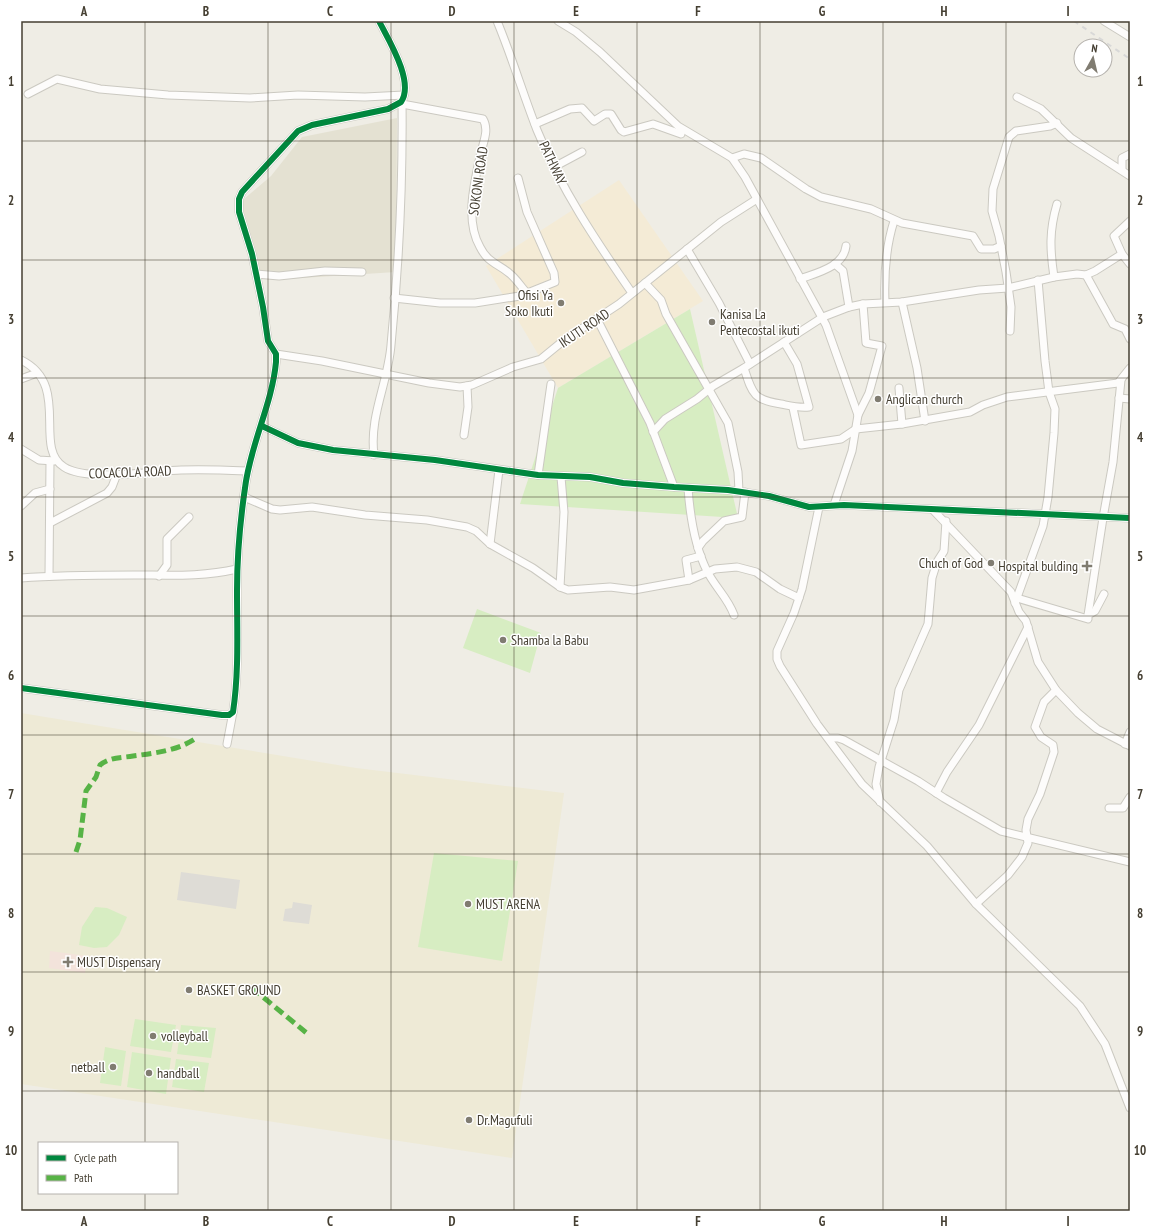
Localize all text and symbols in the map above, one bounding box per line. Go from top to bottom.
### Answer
text: A [80,3,88,20]
text: B [203,3,209,20]
text: C [327,3,333,20]
text: D [449,3,456,20]
text: E [573,3,579,20]
text: F [695,3,701,20]
text: G [819,3,826,20]
text: H [941,3,948,20]
text: I [1066,3,1070,20]
north arrow [1073,38,1113,78]
text: N [1090,41,1098,55]
text: 1 [8,73,14,90]
text: 1 [1137,73,1143,90]
street label: PATHWAY [535,138,571,188]
street label: SOKONI ROAD [464,145,492,217]
text: 2 [8,192,14,209]
text: 2 [1137,192,1143,209]
place label: Ofisi Ya Soko Ikuti [505,286,553,320]
marker: Ofisi Ya Soko Ikuti [556,298,566,308]
street label: IKUTI ROAD [555,304,613,352]
place label: Kanisa La Pentecostal ikuti [720,305,800,339]
text: 3 [8,311,14,328]
text: 3 [1137,311,1143,328]
marker: Kanisa La Pentecostal ikuti [707,317,717,327]
place label: Anglican church [886,390,963,408]
marker: Anglican church [873,394,883,404]
text: 4 [8,429,15,446]
text: 4 [1137,429,1144,446]
street label: COCACOLA ROAD [88,462,172,482]
text: 5 [8,548,14,565]
text: 5 [1137,548,1143,565]
place label: Chuch of God [919,554,983,572]
place label: Hospital bulding [998,557,1078,575]
marker: Chuch of God [986,558,996,568]
marker: Hospital bulding [1081,560,1093,572]
place label: Shamba la Babu [511,631,589,649]
marker: Shamba la Babu [498,635,508,645]
text: 6 [8,667,14,684]
text: 6 [1137,667,1143,684]
text: 7 [8,786,14,803]
text: 7 [1137,786,1143,803]
place label: MUST ARENA [476,895,540,913]
marker: MUST ARENA [463,899,473,909]
text: 8 [8,905,14,922]
text: 8 [1137,905,1143,922]
place label: MUST Dispensary [77,953,161,971]
marker: MUST Dispensary [62,956,74,968]
place label: BASKET GROUND [197,981,281,999]
marker: BASKET GROUND [184,985,194,995]
text: 9 [8,1023,14,1040]
text: 9 [1137,1023,1143,1040]
place label: volleyball [161,1027,209,1045]
marker: volleyball [148,1031,158,1041]
place label: netball [71,1058,106,1076]
marker: netball [108,1062,118,1072]
place label: handball [157,1064,200,1082]
marker: handball [144,1068,154,1078]
place label: Dr.Magufuli [477,1111,533,1129]
marker: Dr.Magufuli [464,1115,474,1125]
text: 10 [5,1142,17,1159]
legend [38,1142,178,1194]
text: 10 [1134,1142,1146,1159]
text: Cycle path [74,1150,117,1165]
text: Path [74,1170,92,1185]
text: A [80,1213,88,1230]
text: B [203,1213,209,1230]
text: C [327,1213,333,1230]
text: D [449,1213,456,1230]
text: E [573,1213,579,1230]
text: F [695,1213,701,1230]
text: G [819,1213,826,1230]
text: H [941,1213,948,1230]
text: I [1066,1213,1070,1230]

